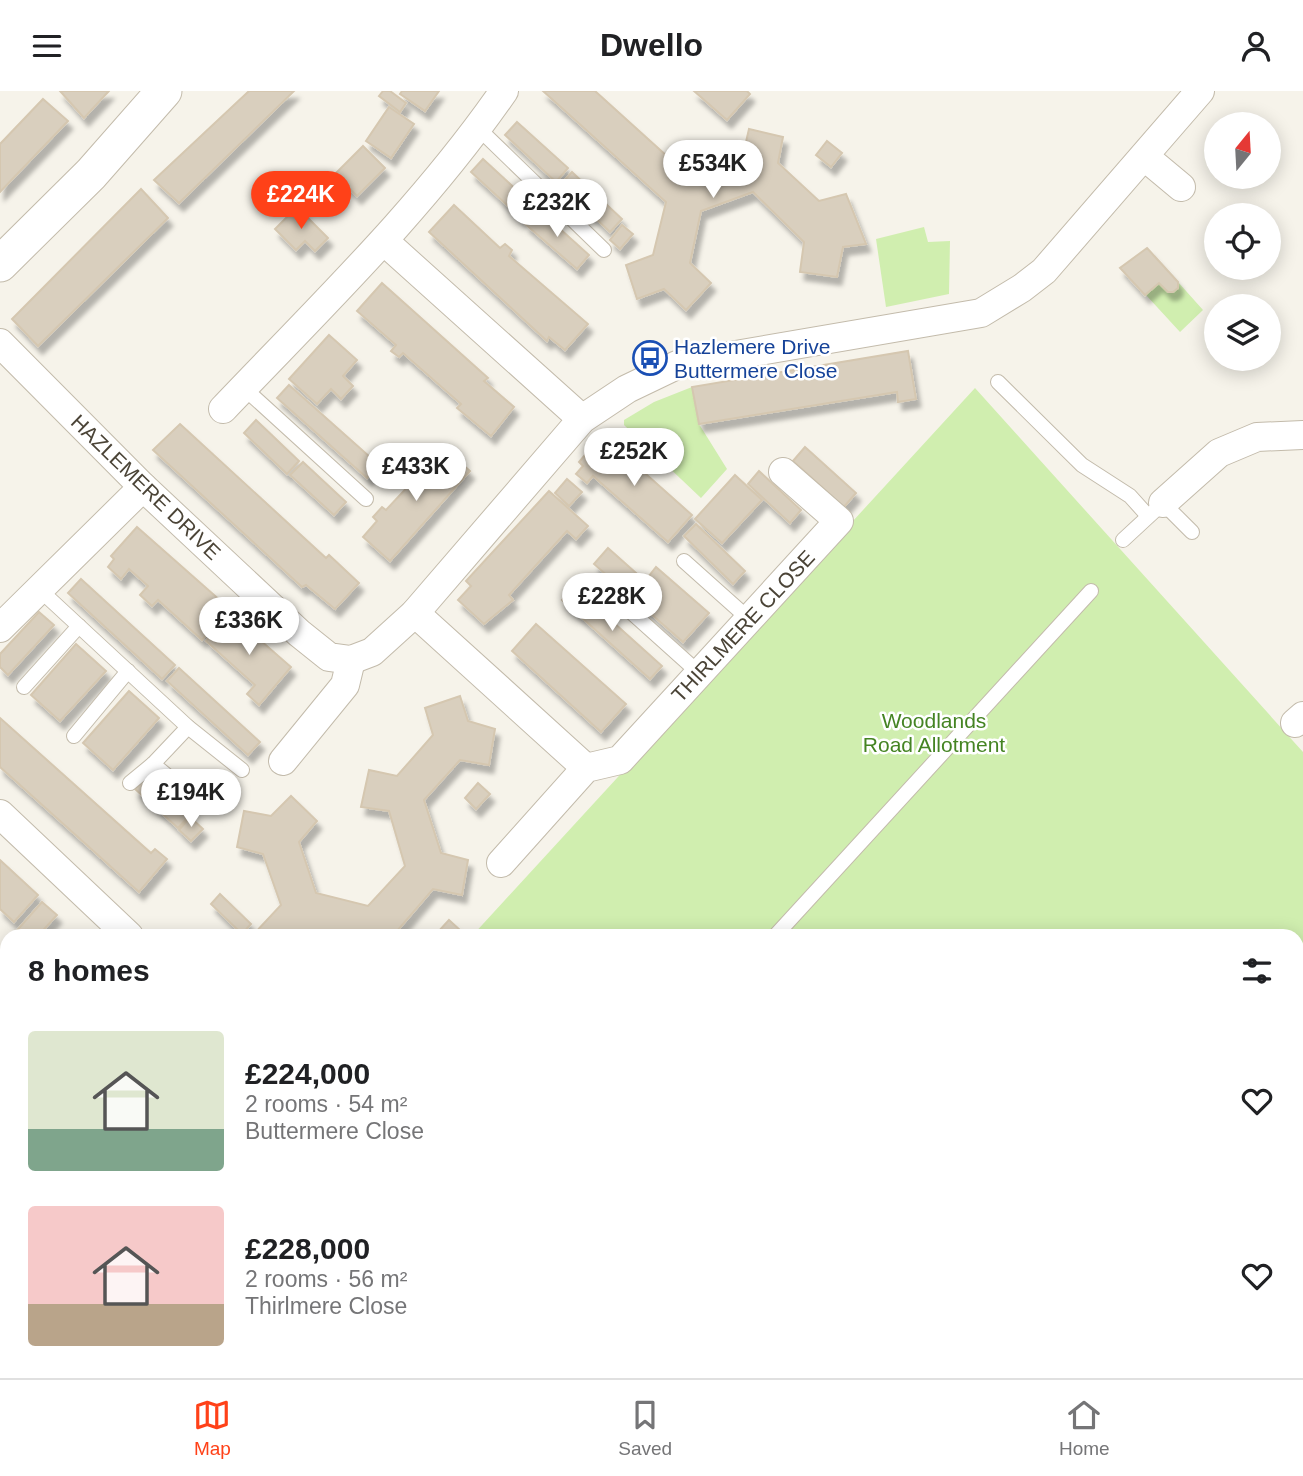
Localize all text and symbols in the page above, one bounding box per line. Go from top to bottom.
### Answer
icon: menu [28,27,66,65]
text: Dwello [600,27,703,63]
icon: person [1237,27,1275,65]
north arrow [1204,112,1281,189]
map controls [1204,112,1281,371]
pin: £534K [664,141,762,200]
text: £534K [679,150,747,176]
pin: £224K [252,171,350,231]
pin: £232K [508,179,606,239]
text: £224K [267,181,335,207]
text: £232K [523,189,591,215]
button: locate [1204,203,1281,280]
button: layers [1204,294,1281,371]
place label: Hazlemere Drive Buttermere Close [674,335,837,382]
bus stop icon: Hazlemere Drive Buttermere Close [631,339,669,377]
street label: HAZLEMERE DRIVE [67,410,225,564]
pin: £252K [585,429,683,488]
text: £252K [600,438,668,464]
pin: £433K [367,443,465,503]
text: £433K [382,453,450,479]
street label: THIRLMERE CLOSE [667,546,819,706]
pin: £228K [563,573,661,633]
text: £228K [578,583,646,609]
pin: £336K [200,597,298,657]
text: £336K [215,607,283,633]
park label: Woodlands Road Allotment [863,709,1005,756]
pin: £194K [142,769,240,829]
text: £194K [157,779,225,805]
icon: filters [1238,952,1276,990]
text: 8 homes [28,954,150,987]
text: £224,000 [245,1057,370,1090]
icon: home [84,1059,168,1143]
icon: heart [1238,1082,1276,1120]
text: 2 rooms · 54 m² [245,1091,407,1117]
text: Buttermere Close [245,1118,424,1144]
text: £228,000 [245,1232,370,1265]
icon: home [84,1234,168,1318]
icon: heart [1238,1257,1276,1295]
text: 2 rooms · 56 m² [245,1266,407,1292]
text: Thirlmere Close [245,1293,407,1319]
tab: Map [193,1396,231,1460]
tab: Saved [618,1396,672,1460]
tab: Home [1059,1396,1110,1460]

